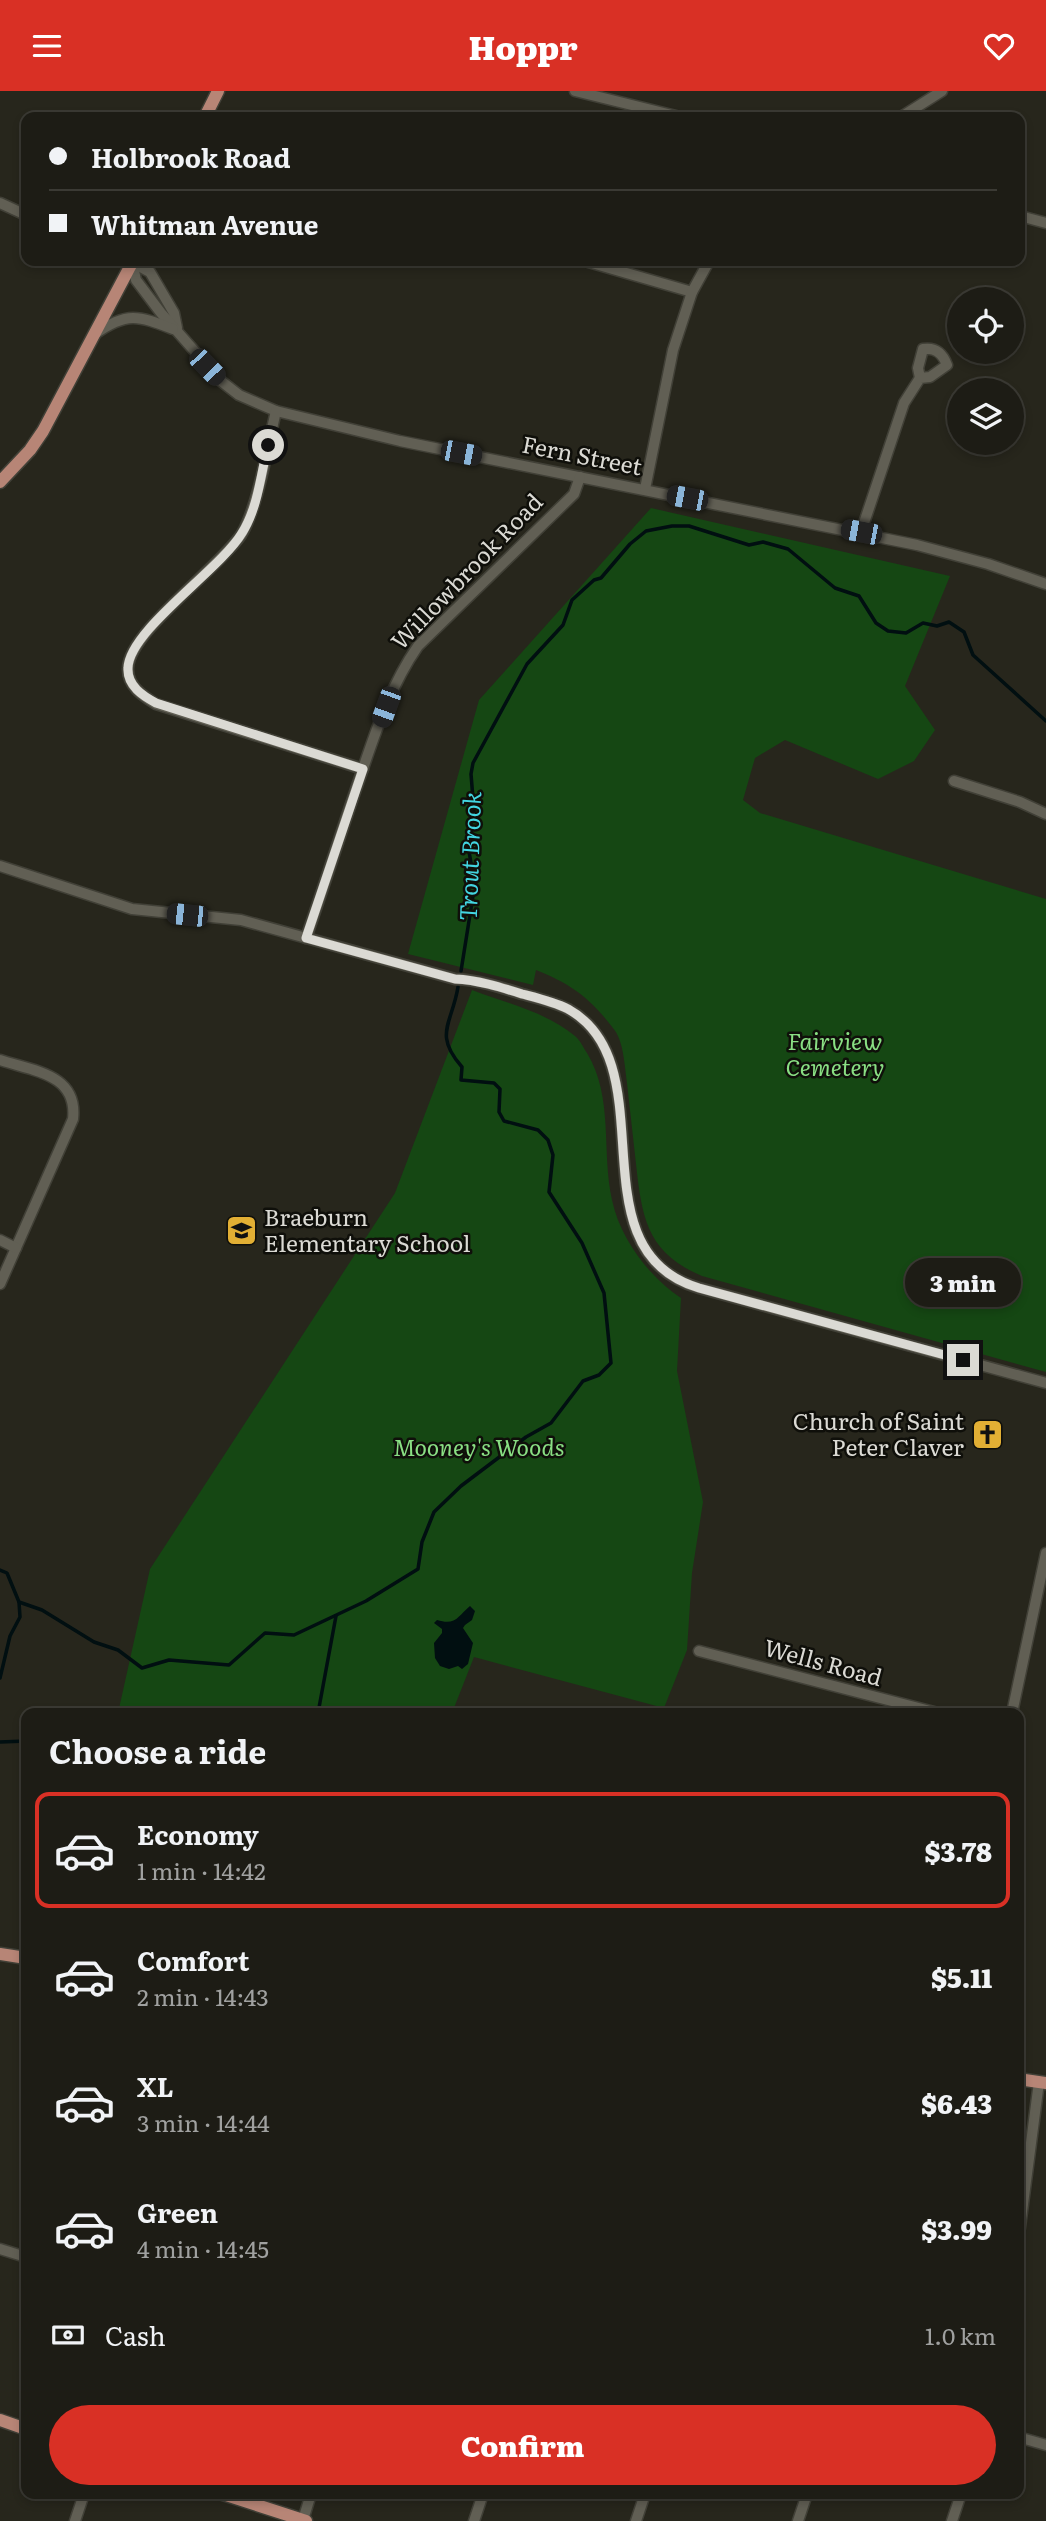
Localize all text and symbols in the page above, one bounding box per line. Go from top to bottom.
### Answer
text: Hoppr [468,22,578,70]
icon: menu [28,27,66,65]
icon: heart [980,27,1018,65]
text: Holbrook Road [91,137,291,176]
text: Whitman Avenue [91,204,319,243]
map controls [947,287,1024,455]
button: locate [947,287,1024,364]
car [185,345,230,389]
button: layers [947,378,1024,455]
street label: Fern Street [520,426,646,482]
route start [252,429,284,461]
car [439,439,484,467]
car [665,484,710,512]
street label: Willowbrook Road [382,485,549,656]
car [839,518,884,546]
car [369,684,404,730]
water label: Trout Brook [449,790,488,921]
car [166,902,209,928]
park label: Fairview Cemetery [786,1023,885,1083]
place label: Braeburn Elementary School [264,1199,471,1259]
school or university icon: Braeburn Elementary School [224,1214,258,1248]
callout: 3 min [905,1259,1021,1307]
text: 3 min [930,1265,996,1299]
route end [947,1344,979,1376]
place label: Church of Saint Peter Claver [793,1403,965,1463]
church icon: Church of Saint Peter Claver [970,1418,1004,1452]
park label: Mooney's Woods [393,1429,565,1463]
street label: Wells Road [761,1629,886,1693]
text: Choose a ride [49,1726,266,1774]
text: Economy [137,1814,259,1853]
icon: car [53,1819,116,1882]
text: $3.78 [924,1831,992,1870]
text: 1 min · 14:42 [137,1853,266,1887]
text: Comfort [137,1940,249,1979]
icon: car [53,1945,116,2008]
text: $5.11 [931,1957,992,1996]
text: 2 min · 14:43 [137,1979,269,2013]
text: XL [137,2066,174,2105]
icon: car [53,2071,116,2134]
text: $6.43 [921,2083,992,2122]
text: 3 min · 14:44 [137,2105,270,2139]
text: Green [137,2192,218,2231]
icon: car [53,2197,116,2260]
text: $3.99 [921,2209,992,2248]
text: 4 min · 14:45 [137,2231,269,2265]
text: Cash [105,2315,166,2354]
icon: cash [49,2316,87,2354]
text: 1.0 km [925,2318,996,2352]
button: Confirm [49,2405,996,2485]

